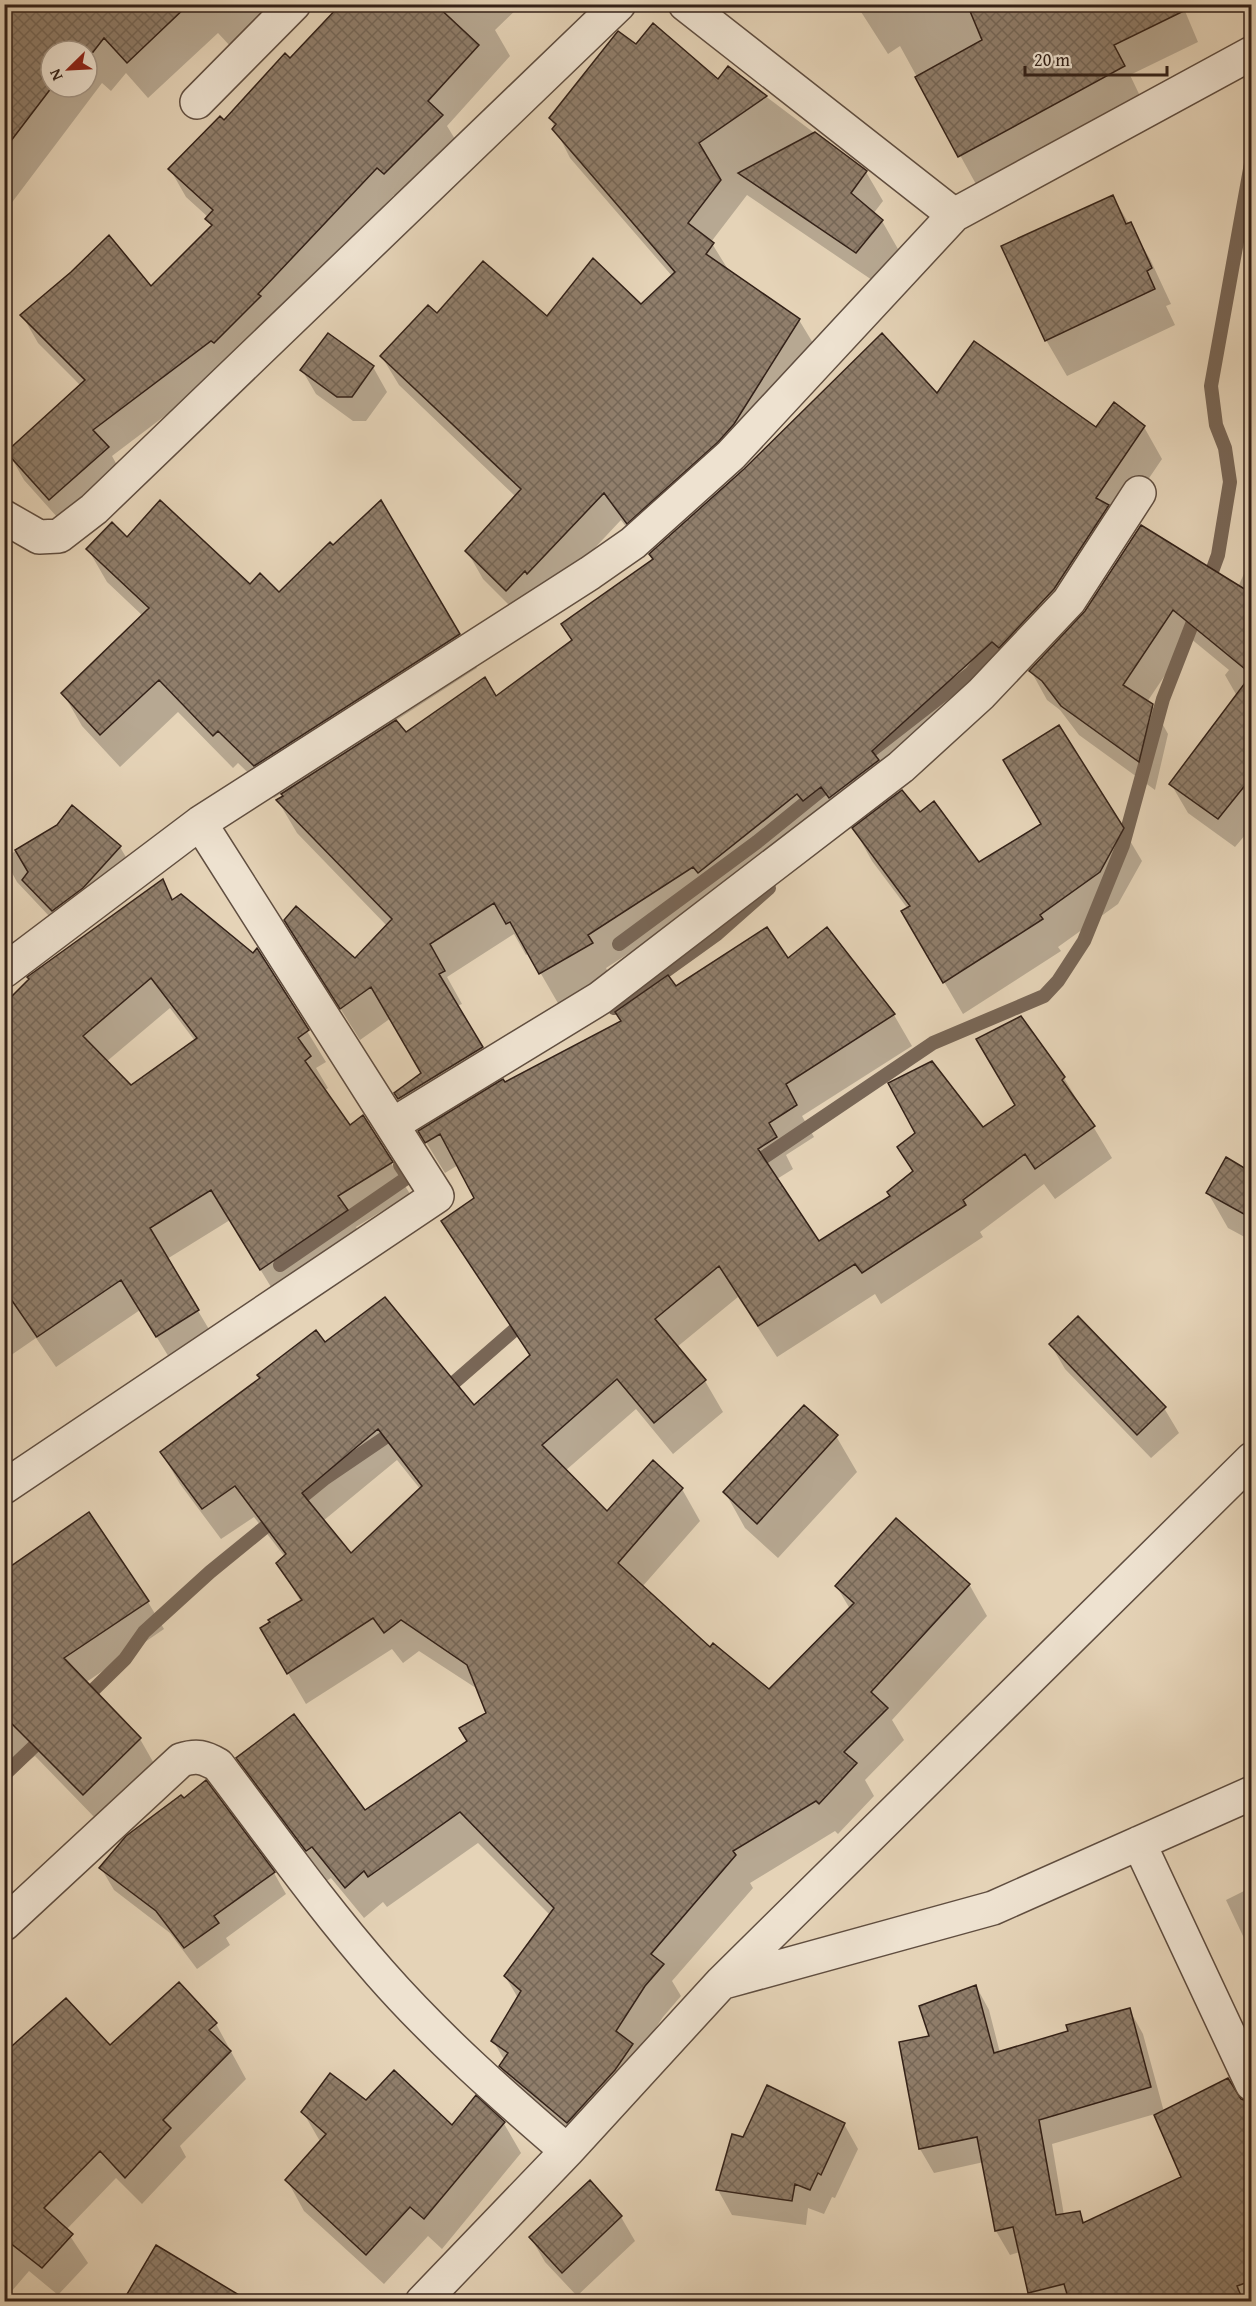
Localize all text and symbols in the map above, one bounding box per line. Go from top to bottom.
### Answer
north arrow [39,39,99,99]
scale bar [1025,39,1168,77]
text: 20 m [1034,46,1070,73]
text: N [42,65,68,85]

